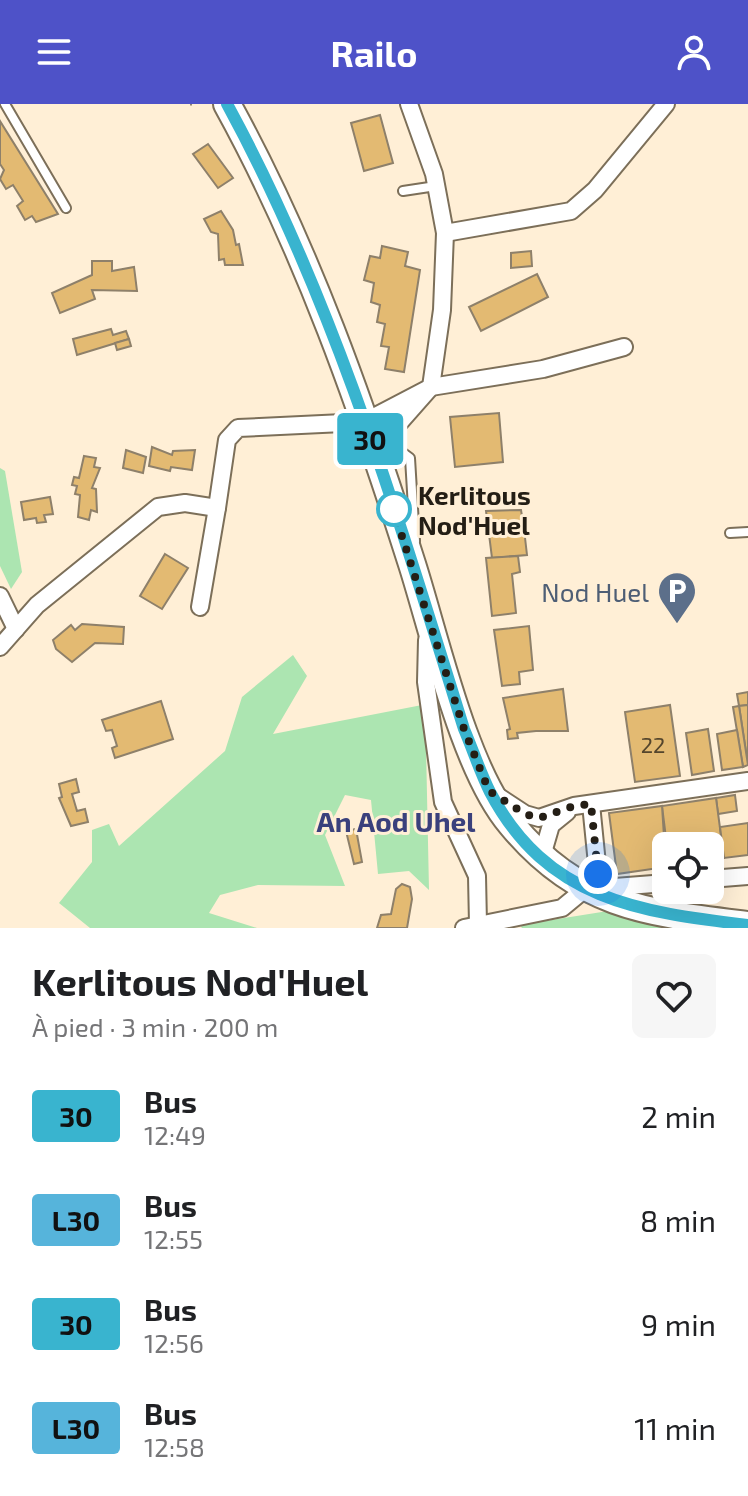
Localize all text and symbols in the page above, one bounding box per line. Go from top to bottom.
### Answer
icon: menu [32,30,76,74]
icon: person [672,30,716,74]
text: Railo [331,31,417,74]
line badge: 30 [334,413,406,465]
text: 30 [353,422,387,456]
place label: Kerlitous Nod'Huel [418,479,531,540]
marker: Kerlitous Nod'Huel [377,492,411,526]
parking icon: Nod Huel [656,570,698,625]
place label: Nod Huel [541,576,649,607]
house number: 22 [641,731,665,757]
district label: An Aod Uhel [316,804,476,838]
map controls [652,832,724,904]
button: locate [652,832,724,904]
your location [578,854,618,894]
button: heart [632,954,716,1038]
text: Kerlitous Nod'Huel [32,958,368,1004]
text: À pied · 3 min · 200 m [32,1011,278,1042]
text: Bus [144,1083,197,1119]
text: 2 min [641,1098,716,1134]
text: 30 [59,1099,93,1133]
text: 12:49 [144,1119,206,1150]
text: Bus [144,1187,197,1223]
text: 8 min [640,1202,716,1238]
text: L30 [52,1203,100,1237]
text: 12:55 [144,1223,203,1254]
text: Bus [144,1291,197,1327]
text: 9 min [641,1306,716,1342]
text: 30 [59,1307,93,1341]
text: 12:56 [144,1327,204,1358]
text: Bus [144,1395,197,1431]
text: 11 min [634,1410,716,1446]
text: L30 [52,1411,100,1445]
text: 12:58 [144,1431,205,1462]

